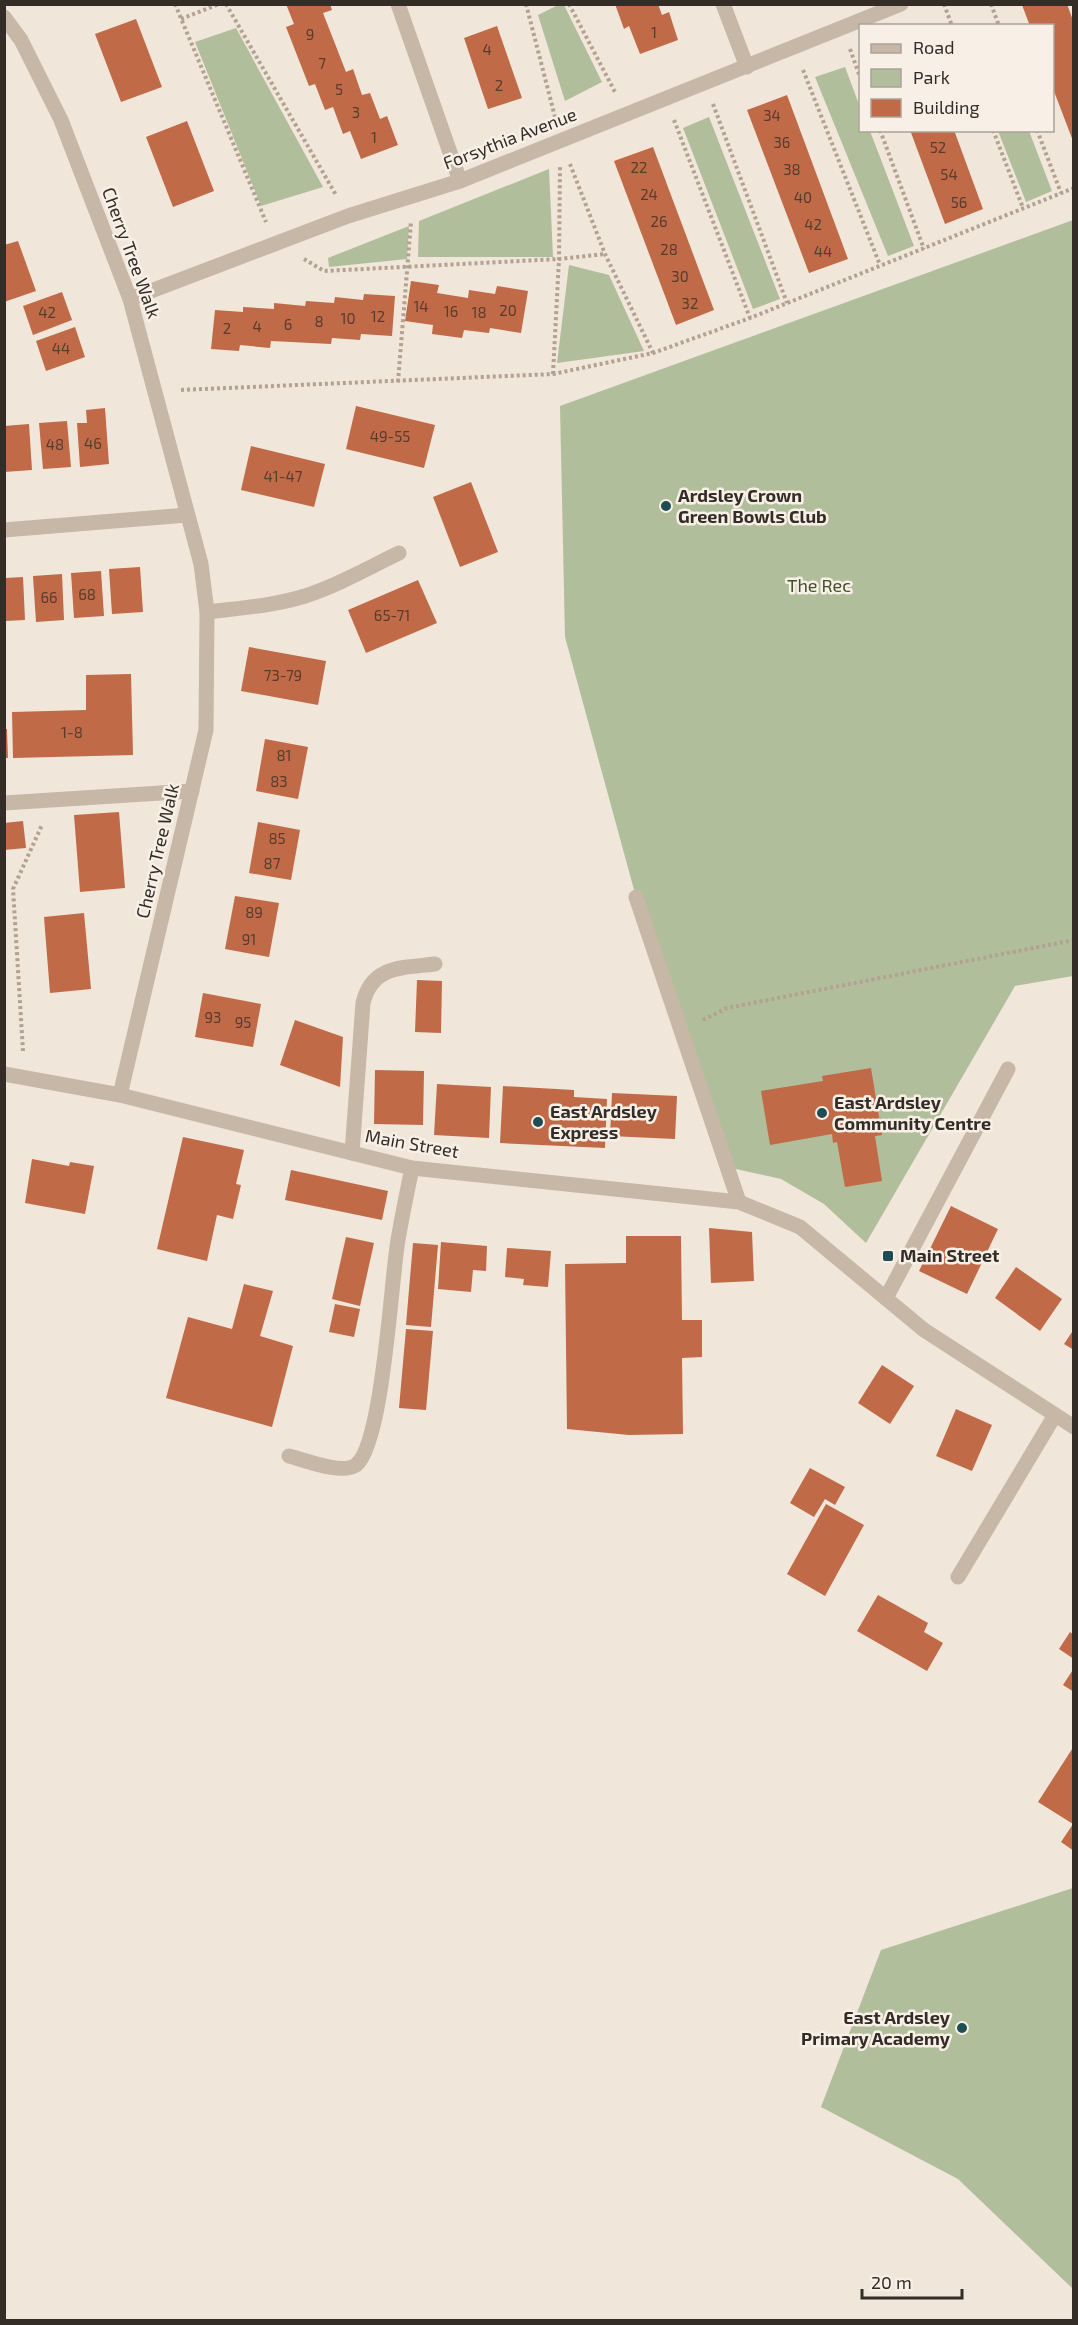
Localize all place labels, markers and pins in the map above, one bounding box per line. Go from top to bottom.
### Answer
place label: Ardsley Crown Green Bowls Club [678,484,827,527]
marker: Ardsley Crown Green Bowls Club [659,499,673,513]
place label: East Ardsley Community Centre [834,1091,991,1134]
place label: East Ardsley Express [550,1100,658,1143]
marker: East Ardsley Community Centre [815,1106,829,1120]
marker: East Ardsley Express [531,1115,545,1129]
place label: Main Street [900,1244,1000,1266]
marker: Main Street [881,1249,895,1263]
place label: East Ardsley Primary Academy [801,2006,951,2049]
marker: East Ardsley Primary Academy [955,2021,969,2035]

